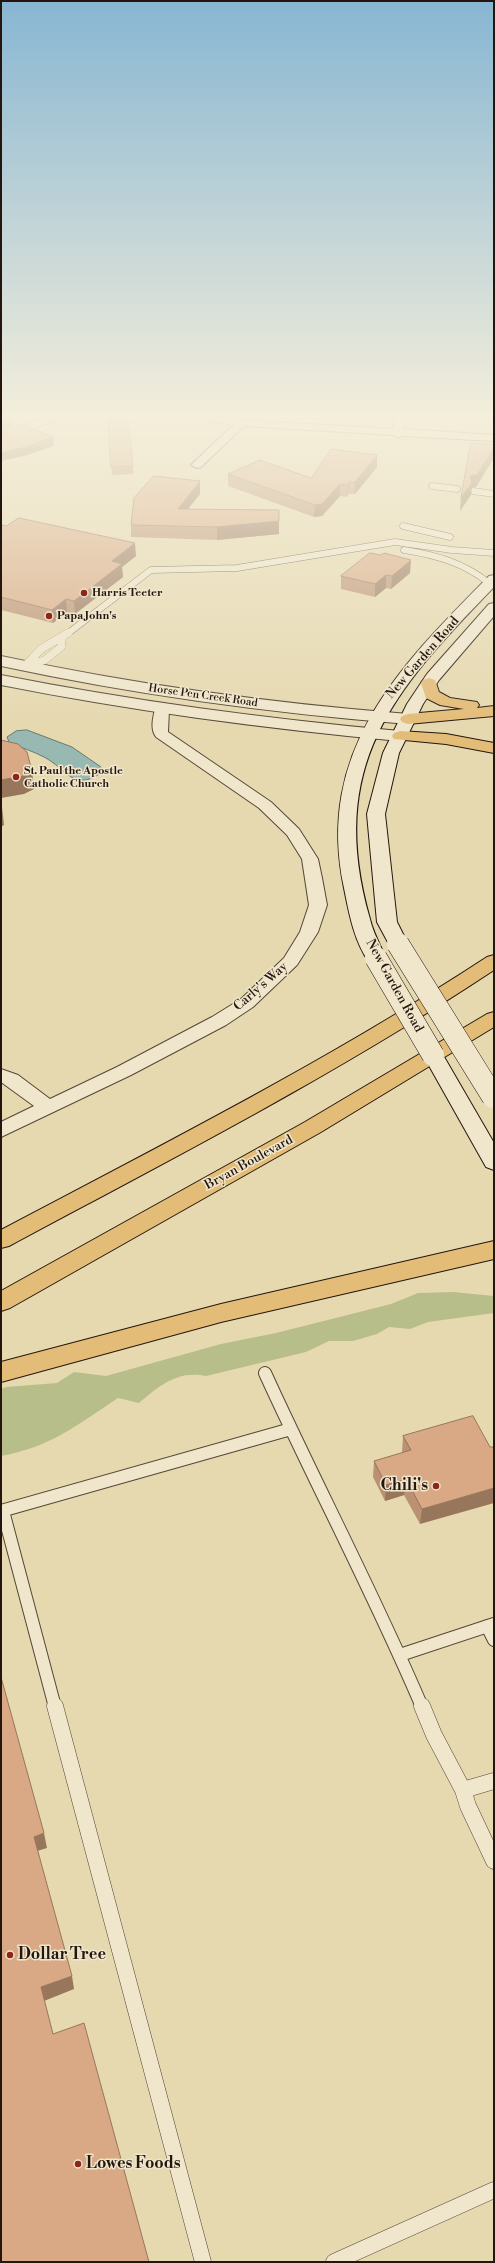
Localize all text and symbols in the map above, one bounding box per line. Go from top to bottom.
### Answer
place label: Harris Teeter [92,586,163,600]
marker: Harris Teeter [79,588,89,598]
place label: Papa John's [57,609,117,623]
marker: Papa John's [44,611,54,621]
street label: New Garden Road [383,614,463,702]
street label: Horse Pen Creek Road [147,682,259,710]
place label: St. Paul the Apostle Catholic Church [24,764,123,790]
marker: St. Paul the Apostle Catholic Church [11,772,21,782]
street label: New Garden Road [362,937,426,1035]
street label: Carly's Way [231,959,291,1015]
street label: Bryan Boulevard [202,1132,296,1194]
place label: Chili's [380,1476,428,1496]
marker: Chili's [431,1481,441,1491]
place label: Dollar Tree [18,1945,106,1965]
marker: Dollar Tree [5,1950,15,1960]
place label: Lowes Foods [86,2154,181,2174]
marker: Lowes Foods [73,2159,83,2169]

